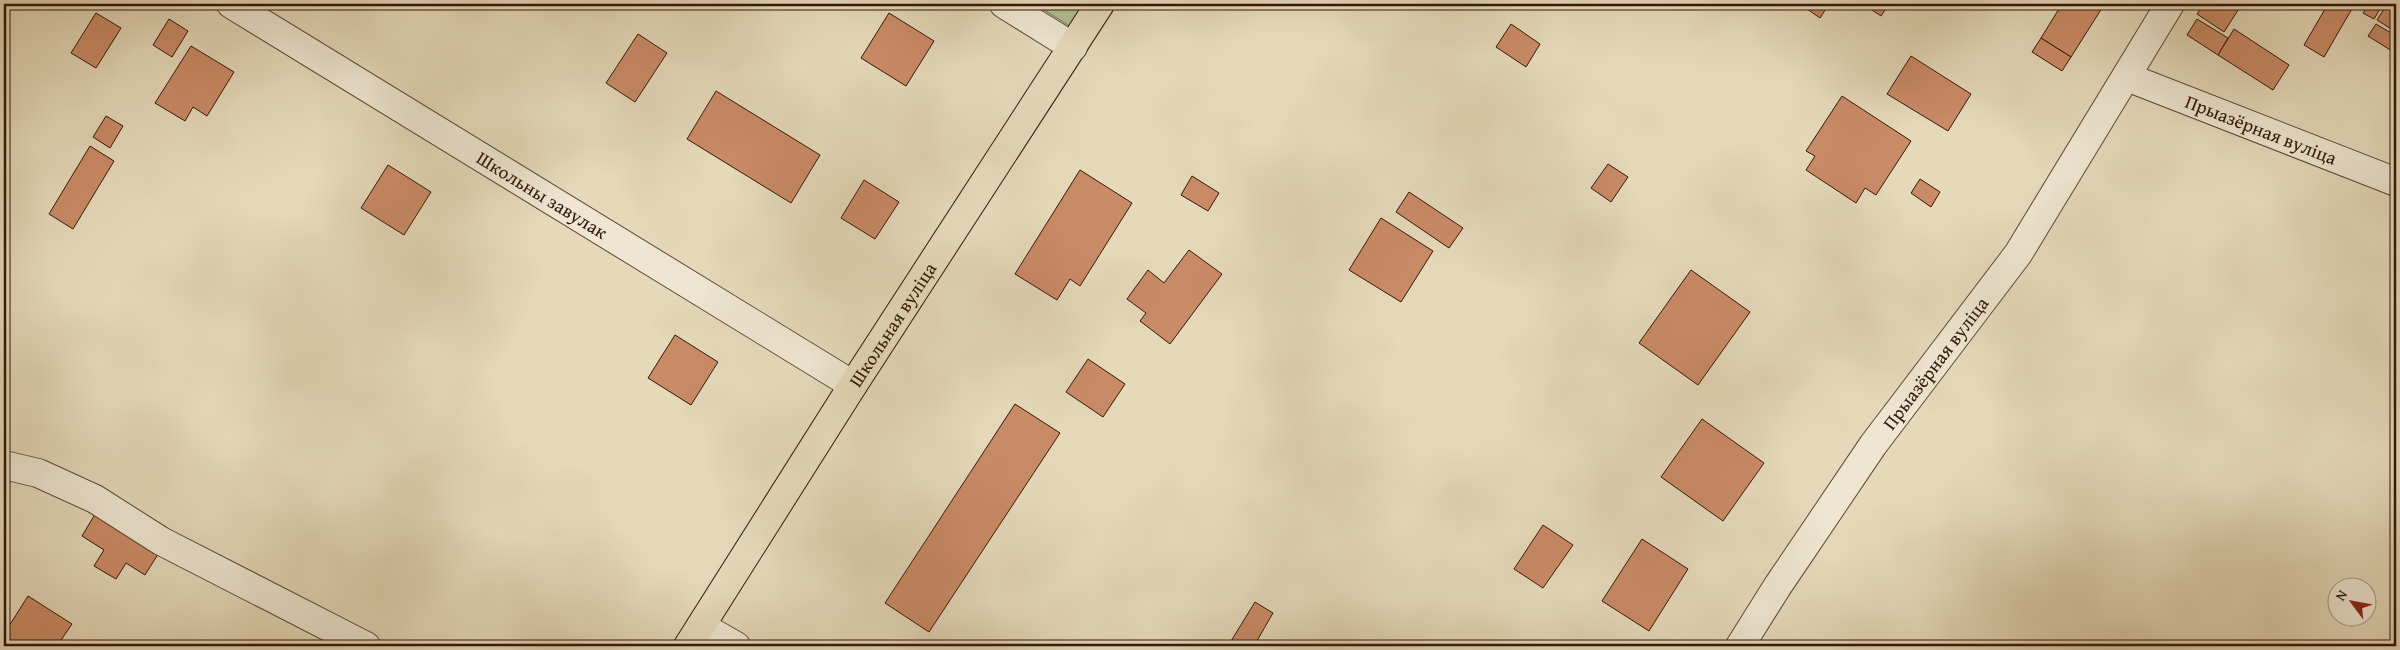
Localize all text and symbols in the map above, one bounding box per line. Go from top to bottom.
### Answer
street label: Прыазёрная вуліца [2181,87,2341,172]
street label: Школьны завулак [471,144,613,246]
street label: Школьная вуліца [841,257,943,392]
street label: Прыазёрная вуліца [1875,290,1995,436]
north arrow [2328,578,2378,628]
text: N [2330,585,2352,604]

